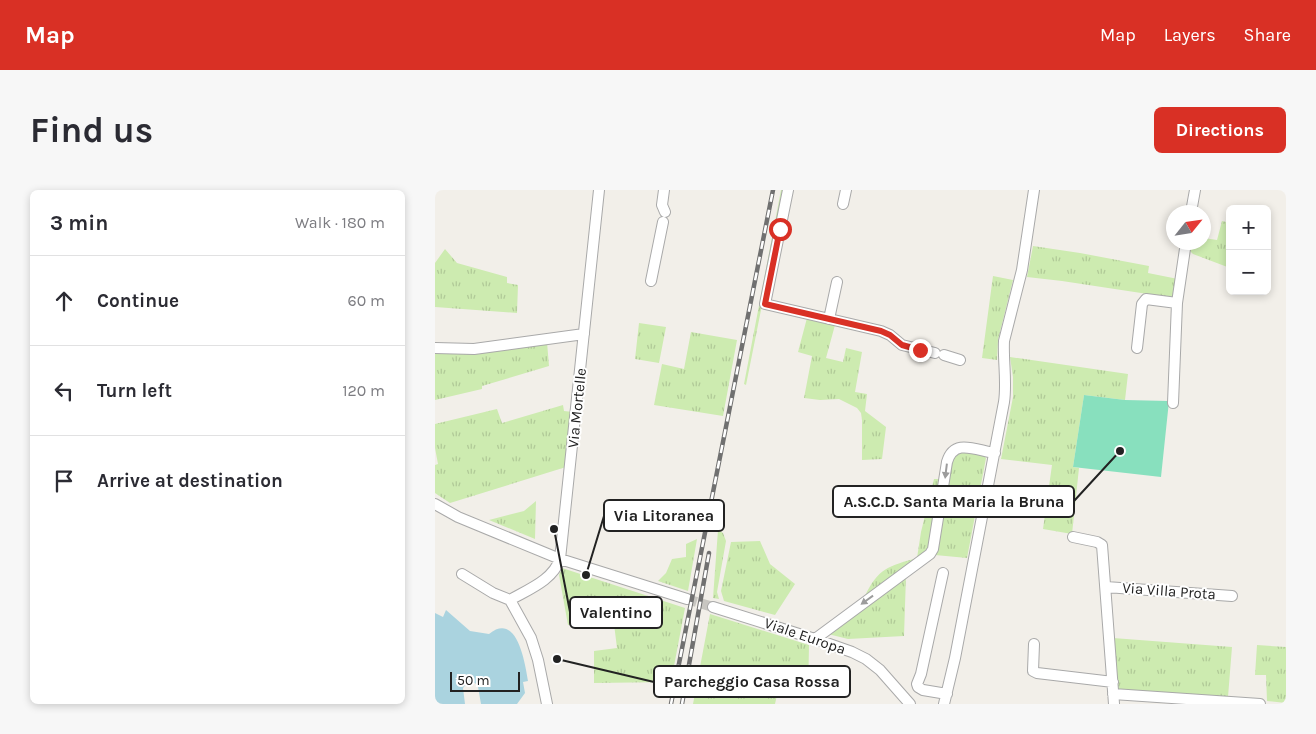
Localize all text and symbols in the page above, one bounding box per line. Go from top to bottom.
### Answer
text: Map [25,21,75,49]
text: Map [1100,24,1136,46]
text: Layers [1164,24,1216,46]
text: Share [1244,24,1291,46]
button: Directions [1154,107,1286,153]
text: Find us [30,110,153,151]
north arrow [1166,205,1211,250]
map controls [1226,205,1271,295]
button: + [1226,205,1271,250]
text: 3 min [50,211,108,235]
text: Walk · 180 m [295,213,385,232]
route start [769,218,792,241]
button: − [1226,250,1271,295]
icon: ahead [50,287,78,315]
text: Continue [97,290,179,312]
text: 60 m [348,291,385,310]
route end [909,339,932,362]
street label: Via Mortelle [564,367,590,449]
icon: left [50,377,78,405]
text: Turn left [97,380,172,402]
text: 120 m [342,381,385,400]
one-way arrow [942,463,950,479]
icon: arrive [50,467,78,495]
text: Arrive at destination [97,470,283,492]
callout: A.S.C.D. Santa Maria la Bruna [833,486,1074,517]
text: A.S.C.D. Santa Maria la Bruna [844,492,1064,511]
callout: Via Litoranea [604,500,724,531]
text: Via Litoranea [614,506,714,525]
street label: Via Villa Prota [1122,579,1216,603]
one-way arrow [861,595,874,605]
callout: Valentino [570,597,662,628]
text: Valentino [580,603,652,622]
street label: Viale Europa [762,614,848,658]
callout: Parcheggio Casa Rossa [654,666,850,697]
scale bar [450,669,520,692]
text: 50 m [457,672,490,689]
text: Parcheggio Casa Rossa [664,672,840,691]

